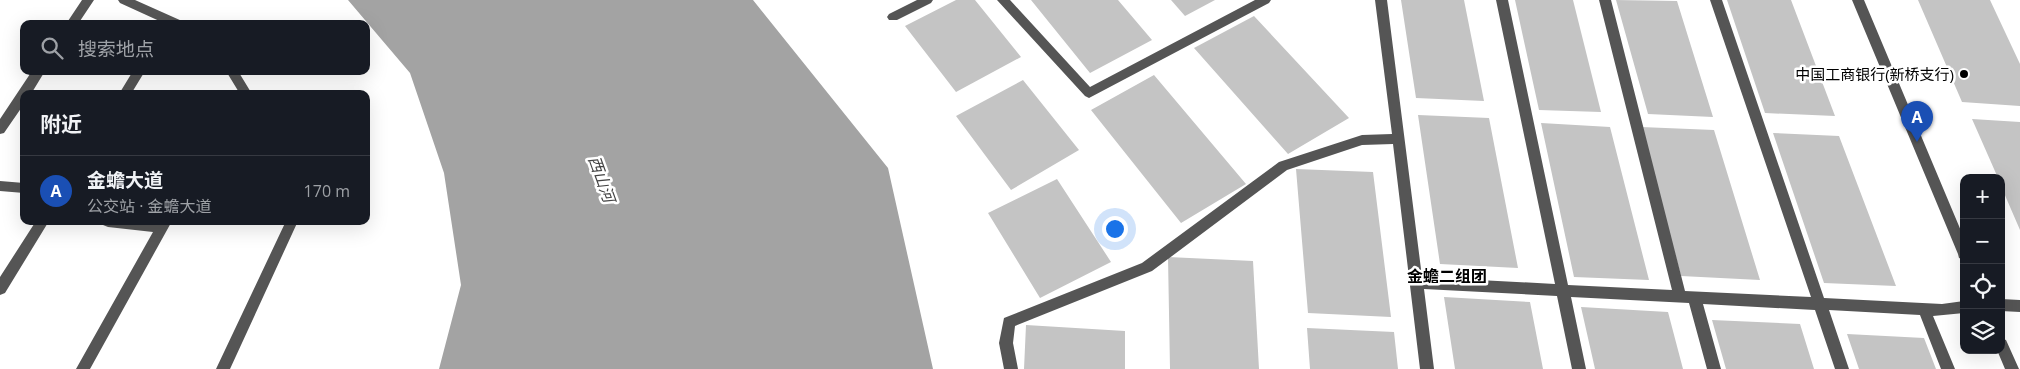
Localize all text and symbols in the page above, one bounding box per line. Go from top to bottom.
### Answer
search box [20,20,370,75]
icon: search [38,34,66,62]
text: 搜索地点 [78,36,154,62]
place label: 中国工商银行(新桥支行) [1795,64,1954,84]
marker: 中国工商银行(新桥支行) [1958,68,1970,80]
pin: A [1901,101,1933,142]
text: 附近 [40,110,82,138]
water label: 西山河 [583,153,622,208]
text: 金蟾大道 [87,167,163,193]
map controls [1960,174,2005,354]
button: + [1960,174,2005,219]
text: A [50,180,62,202]
text: 170 m [304,180,350,202]
text: 公交站 · 金蟾大道 [87,195,212,217]
your location [1102,216,1128,242]
button: − [1960,219,2005,264]
button: locate [1960,264,2005,309]
district label: 金蟾二组团 [1407,265,1487,287]
button: layers [1960,309,2005,354]

